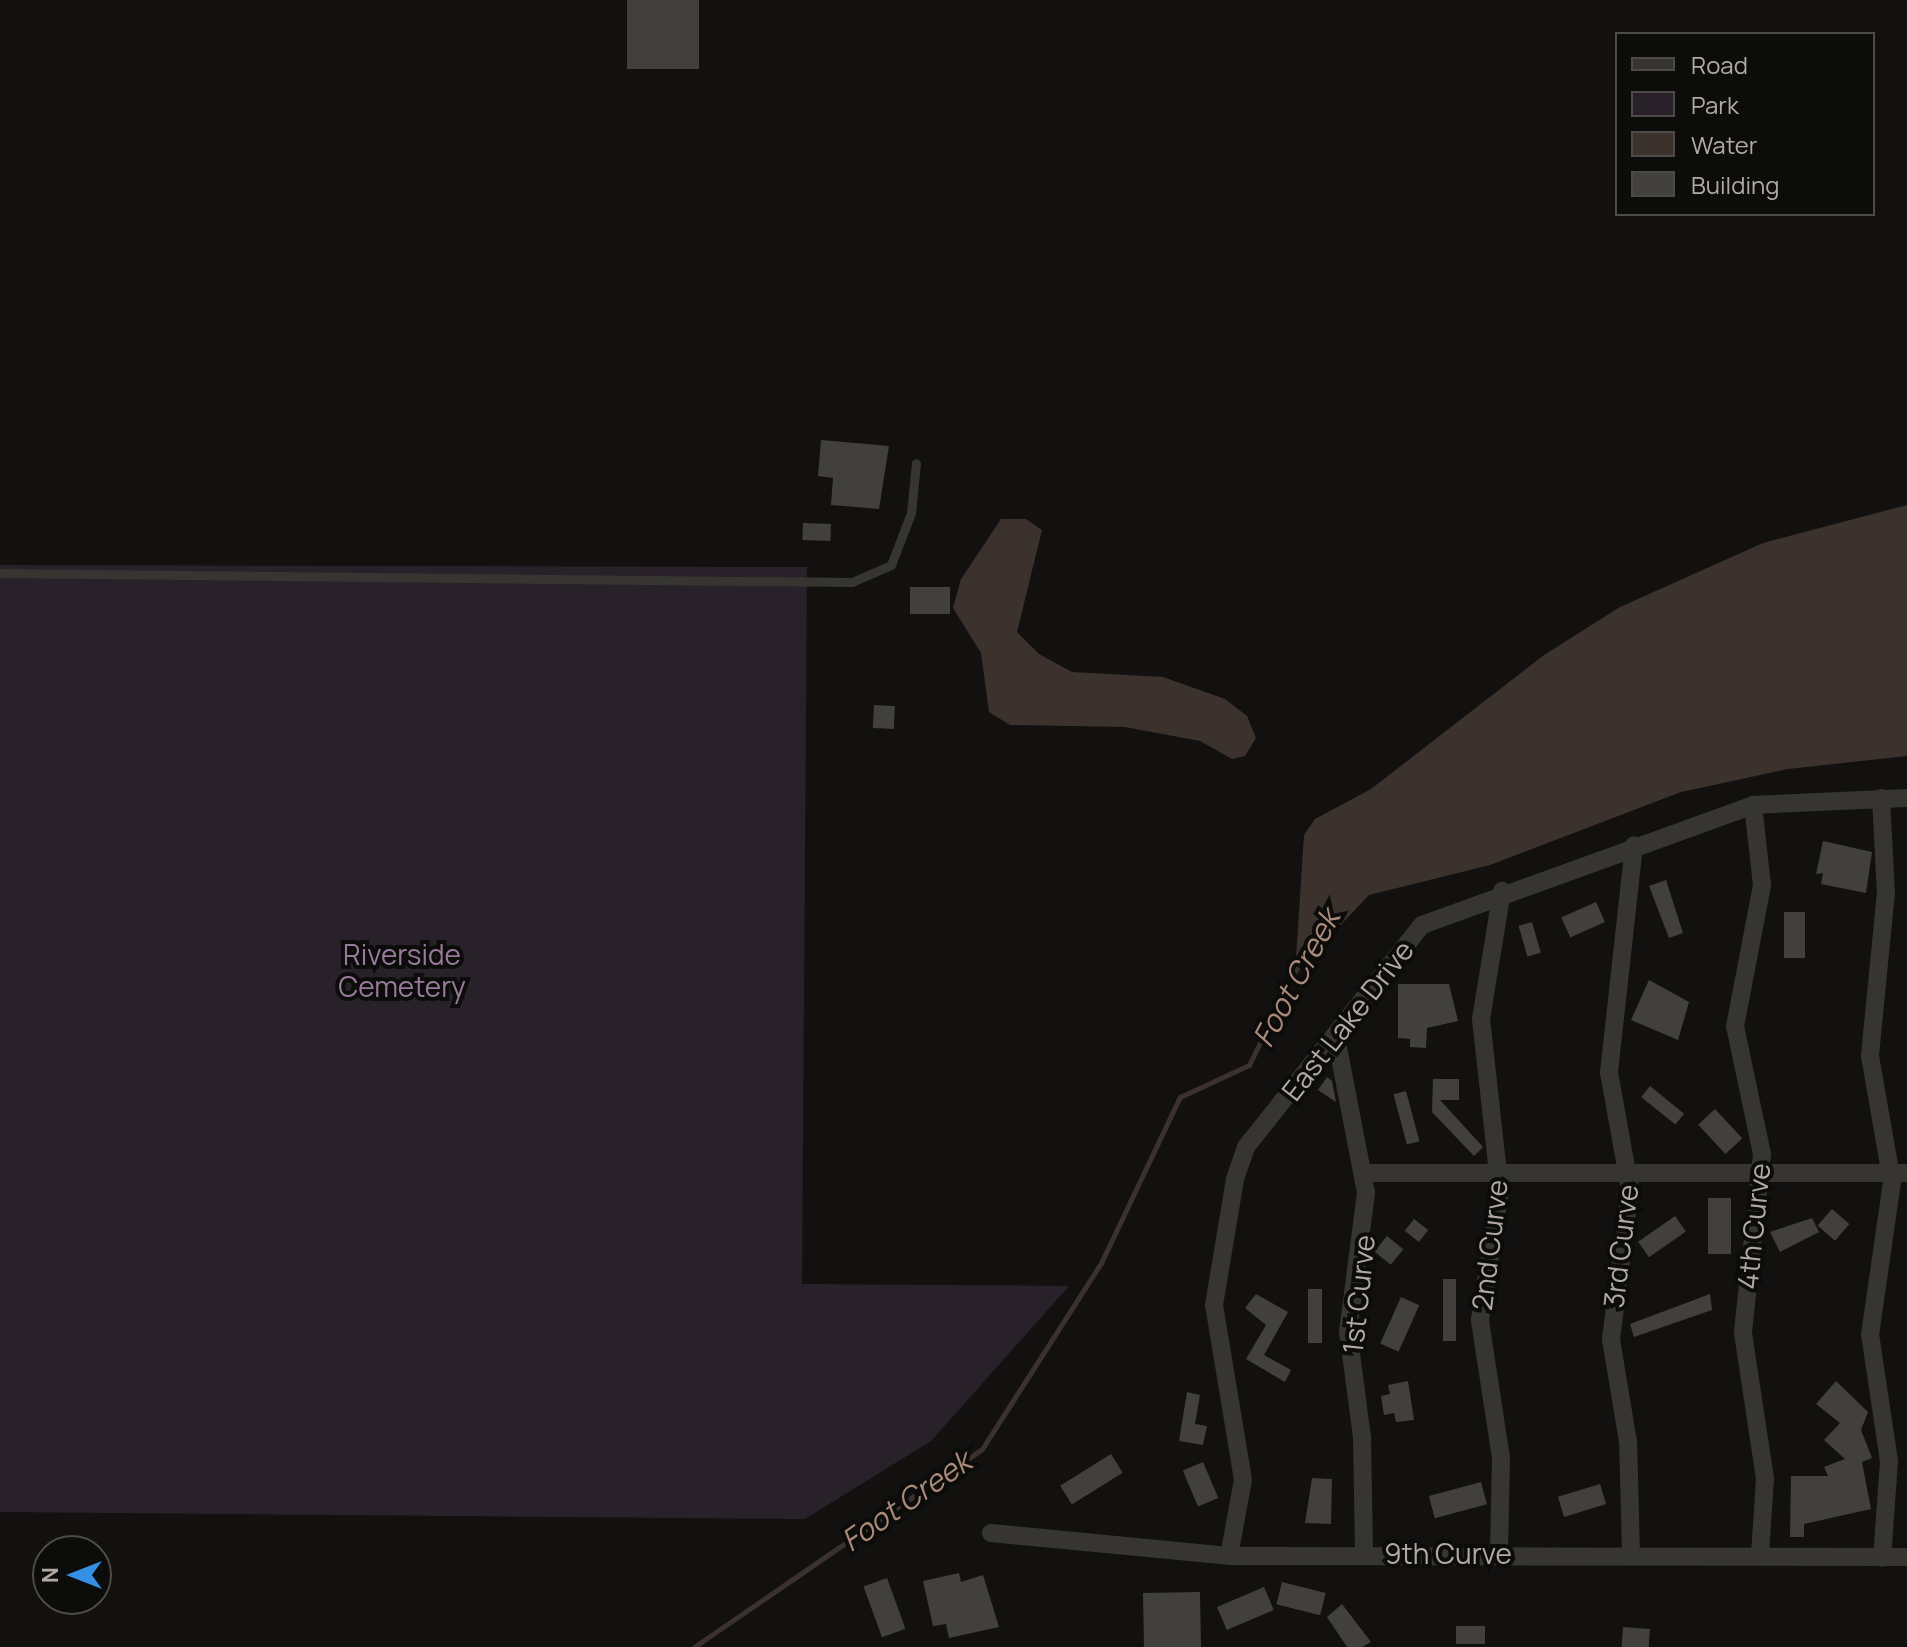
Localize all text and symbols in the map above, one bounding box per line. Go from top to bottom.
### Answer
legend [1615,32,1875,216]
text: Road [1691,48,1748,81]
text: Park [1691,88,1739,121]
text: Water [1691,128,1758,161]
text: Building [1691,168,1779,201]
water label: Foot Creek [1245,903,1347,1053]
street label: East Lake Drive [1274,933,1420,1107]
park label: Riverside Cemetery [338,937,466,1003]
street label: 4th Curve [1730,1161,1776,1291]
street label: 2nd Curve [1464,1178,1514,1312]
street label: 3rd Curve [1596,1182,1644,1310]
street label: 1st Curve [1335,1233,1381,1355]
water label: Foot Creek [834,1443,978,1559]
north arrow [32,1535,112,1615]
street label: 9th Curve [1384,1536,1512,1570]
text: N [35,1567,65,1583]

